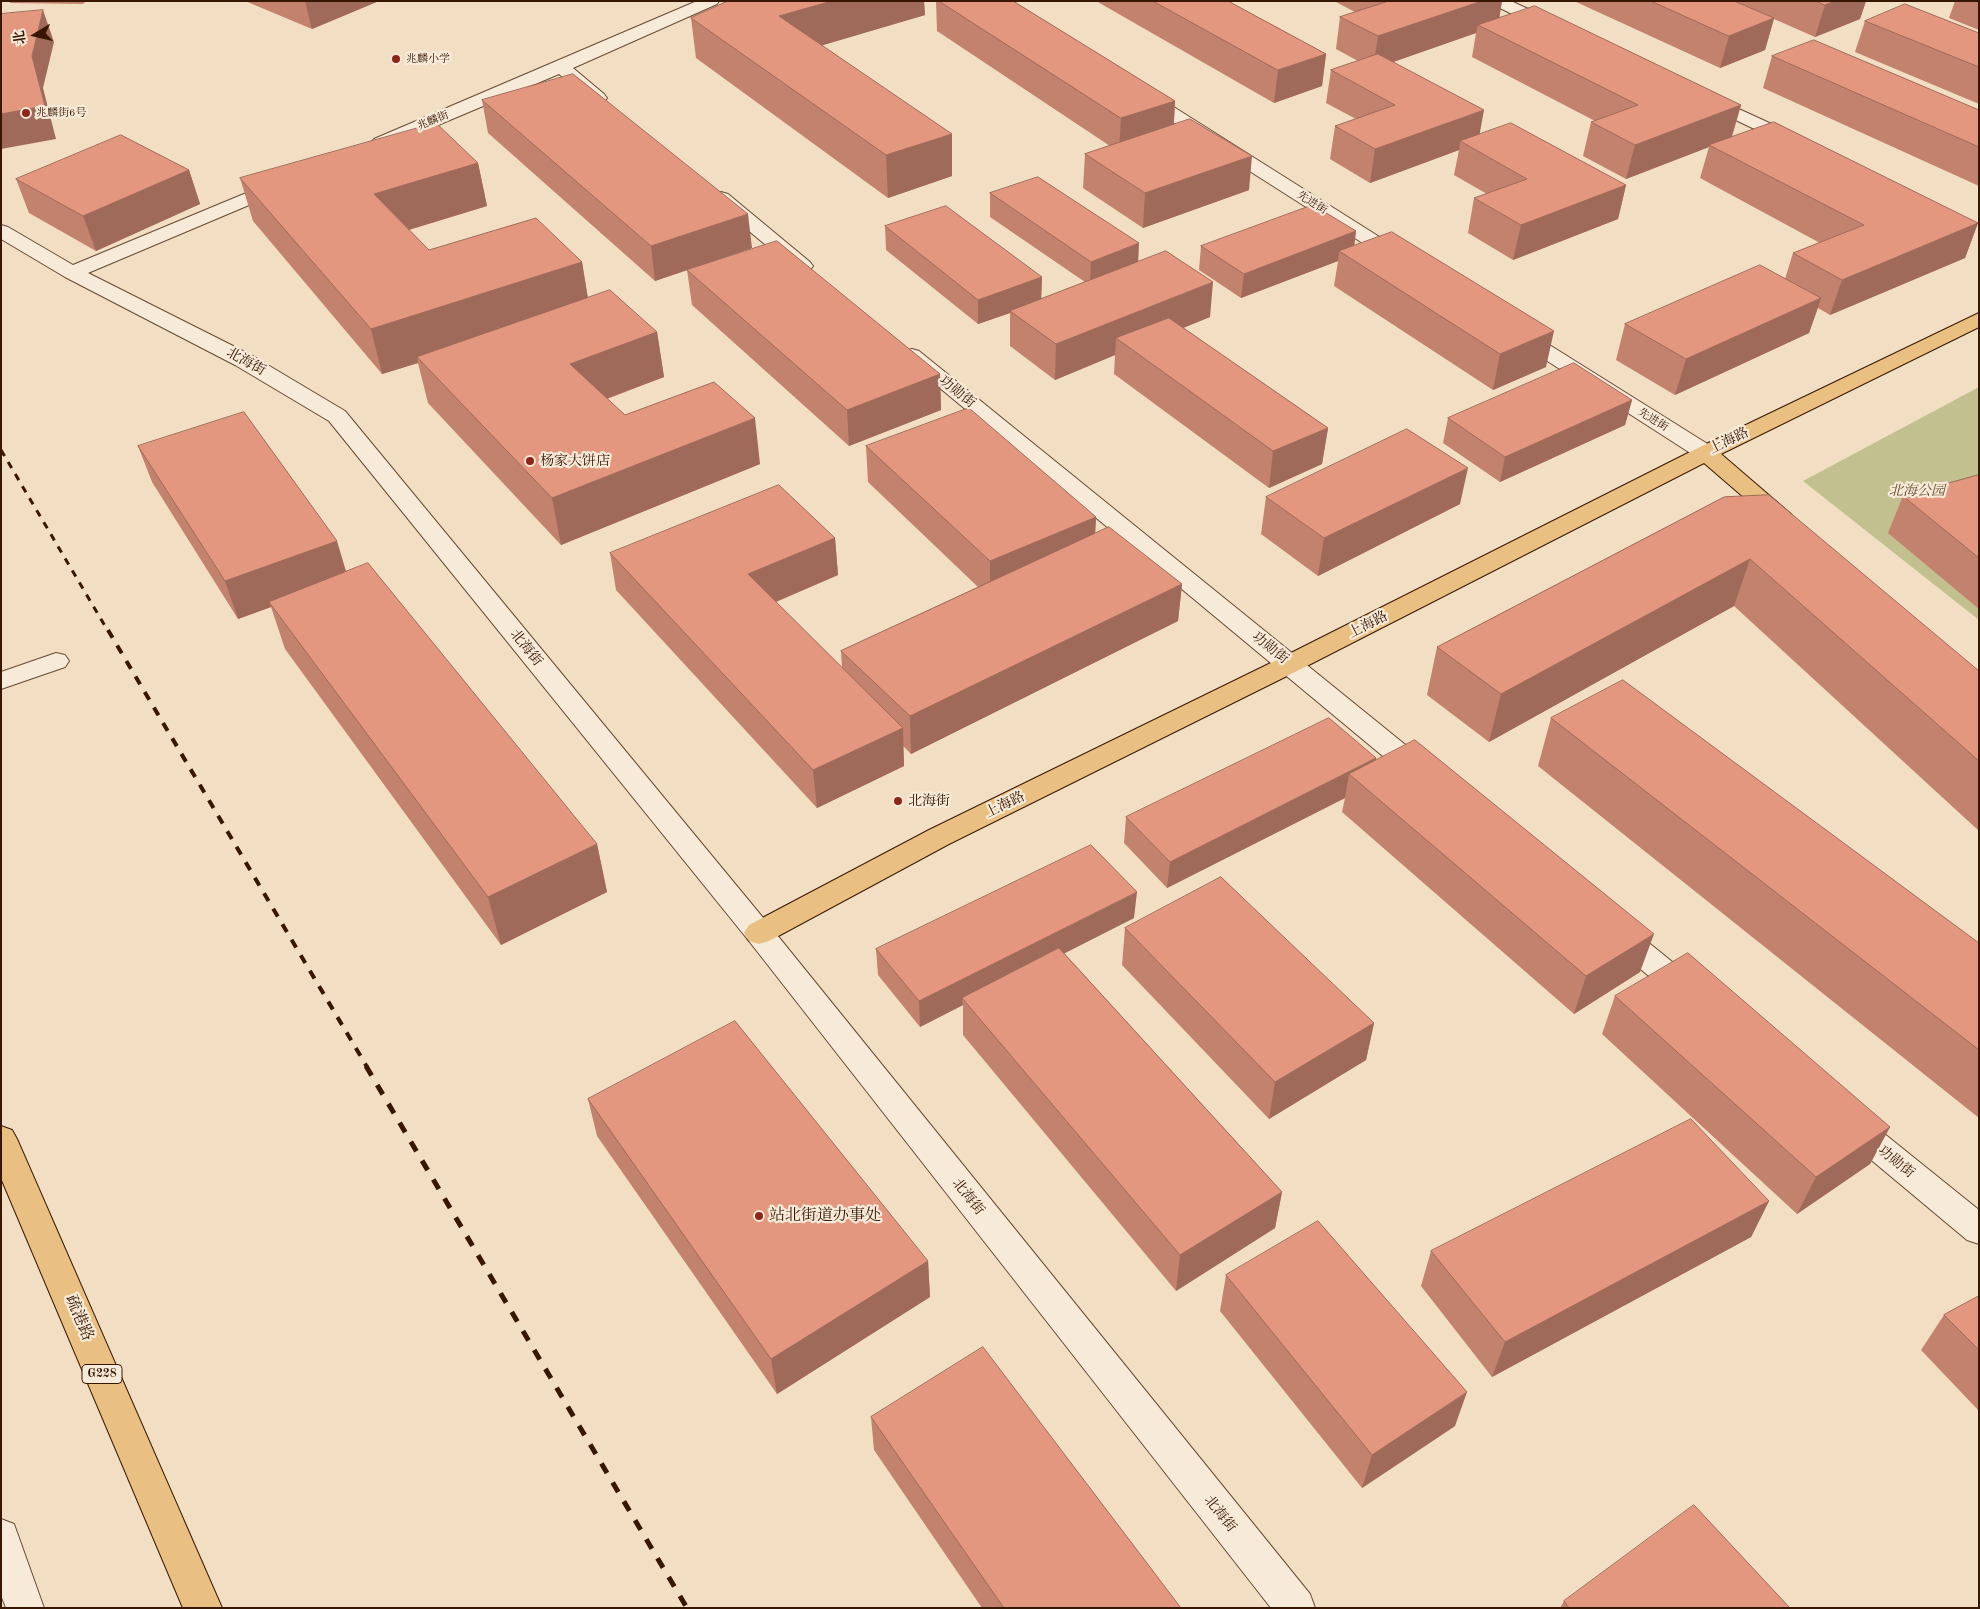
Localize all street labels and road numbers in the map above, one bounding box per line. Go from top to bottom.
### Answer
street label: 兆麟街 [415,108,451,134]
street label: 先进街 [1295,189,1329,217]
street label: 北海街 [224,344,268,380]
street label: 功勋街 [935,372,979,412]
street label: 先进街 [1636,406,1670,434]
street label: 上海路 [1706,424,1752,458]
street label: 上海路 [1345,608,1391,642]
street label: 北海街 [506,626,546,670]
street label: 功勋街 [1248,628,1292,668]
street label: 上海路 [982,788,1028,822]
street label: 功勋街 [1874,1142,1918,1182]
street label: 北海街 [948,1175,988,1219]
street label: 疏港路 [61,1292,97,1344]
road number: G228 [82,1365,122,1384]
street label: 北海街 [1200,1492,1240,1536]

